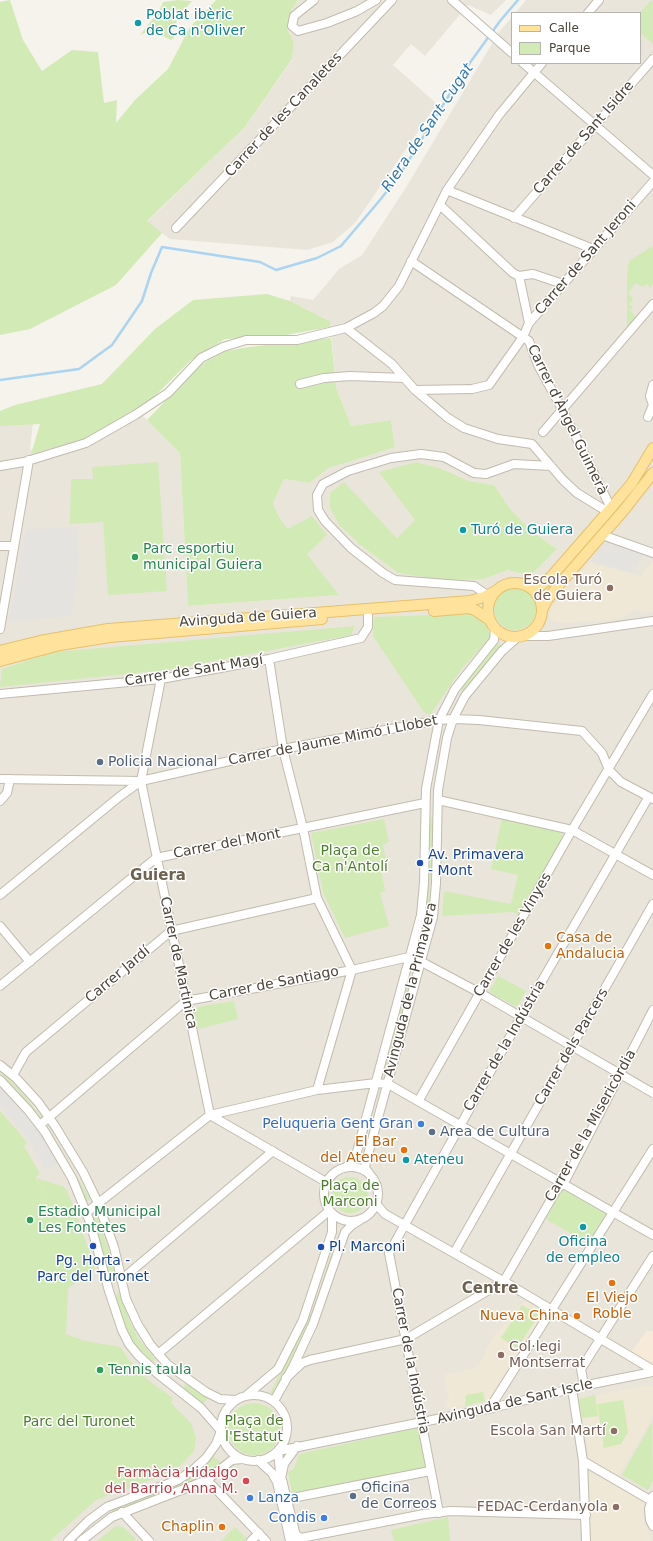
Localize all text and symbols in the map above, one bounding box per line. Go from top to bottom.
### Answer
place label: Poblat ibèric de Ca n'Oliver [146,7,245,40]
legend [511,12,641,64]
marker: Poblat ibèric de Ca n'Oliver [133,18,143,28]
text: Calle [549,21,579,35]
text: Parque [549,41,590,55]
street label: Carrer de les Canaletes [222,49,346,181]
water label: Riera de Sant Cugat [378,60,478,196]
street label: Carrer de Sant Isidre [530,78,638,198]
street label: Carrer de Sant Jeroni [532,197,640,319]
street label: Carrer d'Àngel Guimerà [523,342,611,498]
place label: Turó de Guiera [471,522,573,538]
marker: Turó de Guiera [458,525,468,535]
place label: Parc esportiu municipal Guiera [143,541,262,574]
marker: Parc esportiu municipal Guiera [130,552,140,562]
place label: Escola Turó de Guiera [523,572,602,604]
marker: Escola Turó de Guiera [605,583,615,593]
street label: Avinguda de Guiera [179,605,317,631]
street label: Carrer de Sant Magí [124,652,264,690]
street label: Carrer de Jaume Mimó i Llobet [227,712,439,770]
place label: Policia Nacional [108,754,217,770]
marker: Policia Nacional [95,757,105,767]
street label: Carrer del Mont [172,825,282,863]
park label: Plaça de Ca n'Antolí [312,843,388,876]
place label: Av. Primavera - Mont [428,847,524,880]
marker: Av. Primavera - Mont [415,858,425,868]
district label: Guiera [130,867,186,885]
street label: Carrer de les Vinyes [471,870,555,1000]
street label: Carrer de Martinica [156,895,200,1031]
street label: Avinguda de la Primavera [381,901,441,1079]
place label: Casa de Andalucia [556,930,625,962]
marker: Casa de Andalucia [543,941,553,951]
street label: Carrer Jardí [82,943,154,1007]
street label: Carrer de Santiago [208,963,340,1005]
street label: Carrer de la Indústria [461,977,549,1115]
street label: Carrer dels Parcers [532,985,612,1109]
street label: Carrer de la Misericòrdia [542,1047,640,1205]
place label: Peluqueria Gent Gran [262,1116,413,1132]
marker: Peluqueria Gent Gran [416,1119,426,1129]
place label: Area de Cultura [440,1124,550,1140]
marker: Area de Cultura [427,1127,437,1137]
place label: El Bar del Ateneu [320,1134,396,1166]
marker: El Bar del Ateneu [399,1145,409,1155]
place label: Ateneu [414,1152,464,1168]
marker: Ateneu [401,1155,411,1165]
park label: Plaça de Marconi [320,1178,380,1210]
place label: Estadio Municipal Les Fontetes [38,1204,161,1236]
marker: Estadio Municipal Les Fontetes [25,1215,35,1225]
marker: Oficina de empleo [578,1222,588,1232]
place label: Oficina de empleo [546,1234,620,1266]
place label: Pl. Marconi [329,1239,405,1255]
marker: Pg. Horta - Parc del Turonet [88,1241,98,1251]
marker: Pl. Marconi [316,1242,326,1252]
place label: Pg. Horta - Parc del Turonet [37,1253,149,1286]
marker: El Viejo Roble [607,1278,617,1288]
district label: Centre [462,1280,518,1298]
street label: Carrer de la Indústria [388,1286,432,1436]
place label: El Viejo Roble [586,1290,638,1322]
place label: Nueva China [480,1308,569,1324]
marker: Nueva China [572,1311,582,1321]
place label: Col·legi Montserrat [509,1339,585,1372]
marker: Col·legi Montserrat [496,1350,506,1360]
place label: Tennis taula [108,1362,192,1378]
marker: Tennis taula [95,1365,105,1375]
street label: Avinguda de Sant Iscle [435,1376,595,1428]
park label: Plaça de l'Estatut [224,1413,284,1446]
park label: Parc del Turonet [23,1414,135,1430]
place label: Escola San Martí [490,1423,606,1439]
marker: Escola San Martí [609,1426,619,1436]
place label: Farmàcia Hidalgo del Barrio, Anna M. [104,1465,238,1498]
marker: Farmàcia Hidalgo del Barrio, Anna M. [241,1476,251,1486]
place label: Oficina de Correos [361,1480,437,1512]
place label: Lanza [258,1490,299,1506]
marker: Oficina de Correos [348,1491,358,1501]
marker: Lanza [245,1493,255,1503]
place label: FEDAC-Cerdanyola [477,1499,608,1515]
marker: FEDAC-Cerdanyola [611,1502,621,1512]
place label: Condis [269,1510,316,1526]
marker: Condis [319,1513,329,1523]
place label: Chaplin [161,1519,214,1535]
marker: Chaplin [217,1522,227,1532]

